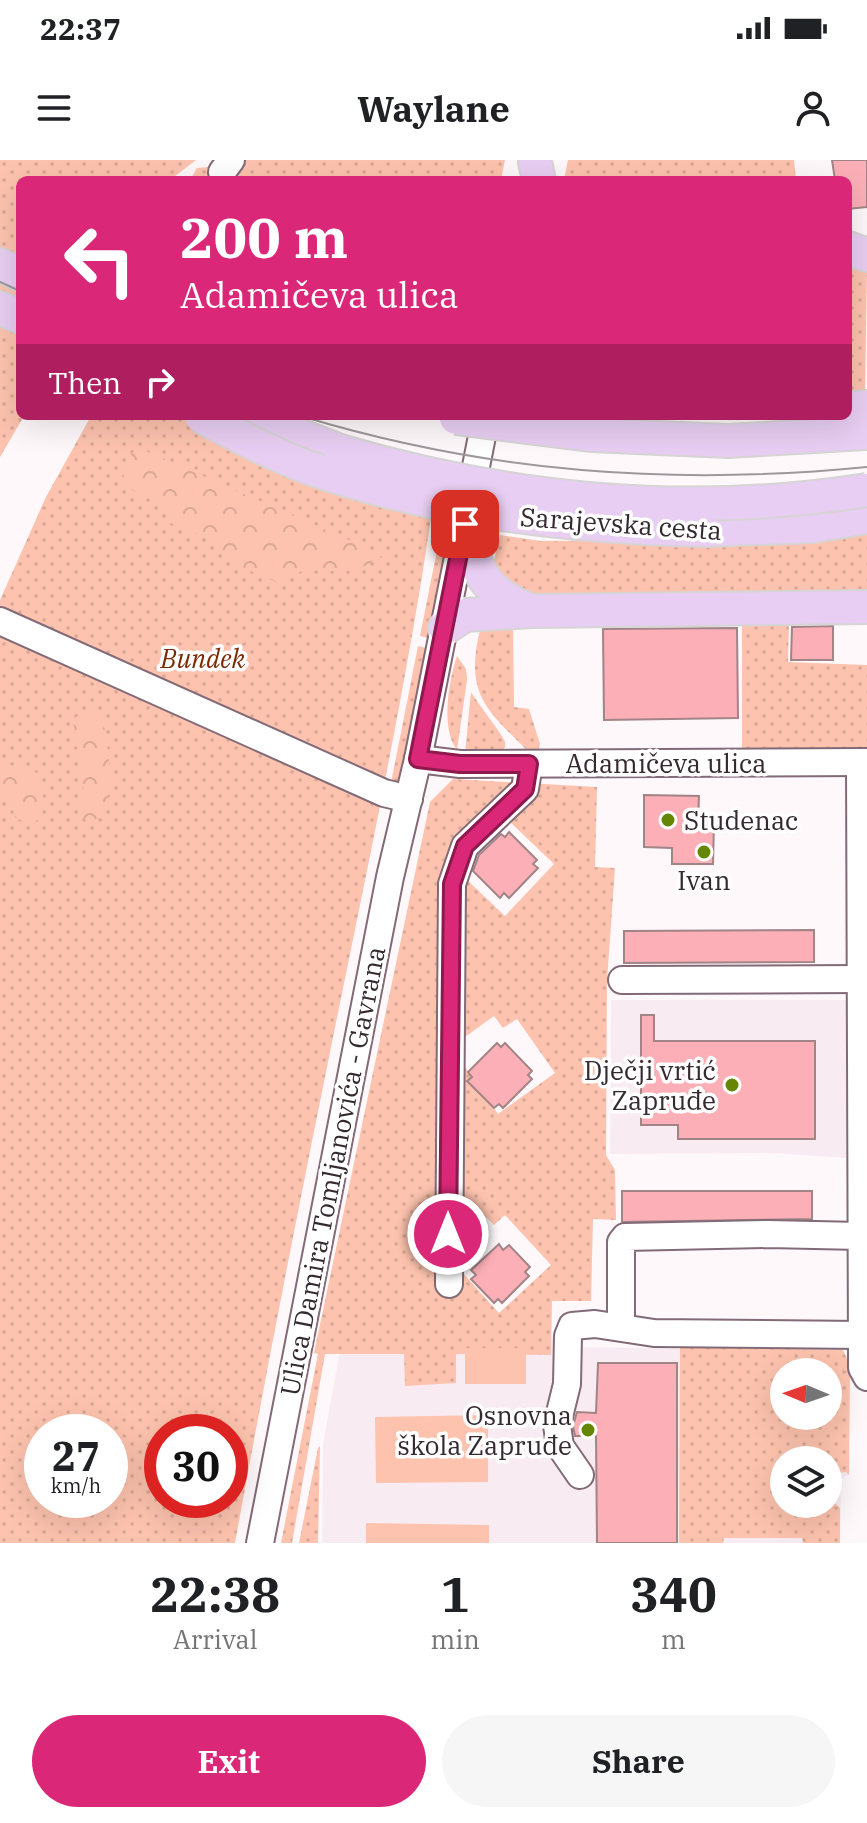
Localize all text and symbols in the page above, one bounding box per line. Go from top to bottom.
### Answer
text: 22:37 [40,9,121,48]
text: Waylane [357,85,510,132]
icon: menu [32,86,76,130]
icon: person [791,86,835,130]
text: 200 m [180,201,348,273]
icon: left [48,208,152,312]
text: Adamičeva ulica [180,271,459,318]
icon: right [138,360,182,404]
text: Then [48,363,122,402]
pin [431,490,499,558]
street label: Sarajevska cesta [519,499,723,547]
icon: arrive [443,502,487,546]
park label: Bundek [160,641,246,675]
street label: Adamičeva ulica [565,746,767,780]
place label: Studenac [684,803,799,837]
marker: Studenac [659,811,677,829]
marker: Ivan [695,843,713,861]
place label: Ivan [677,863,731,897]
street label: Ulica Damira Tomljanovića - Gavrana [272,943,392,1399]
place label: Dječji vrtić Zapruđe [584,1053,716,1117]
marker: Dječji vrtić Zapruđe [723,1076,741,1094]
position arrow [406,1192,490,1276]
north arrow [770,1358,842,1430]
map controls [770,1358,842,1518]
place label: Osnovna škola Zapruđe [397,1398,572,1462]
speed limit sign: 30 [144,1414,248,1518]
marker: Osnovna škola Zapruđe [579,1421,597,1439]
text: 27 [52,1430,100,1482]
button: layers [770,1446,842,1518]
text: km/h [51,1472,101,1499]
text: 22:38 [150,1563,280,1625]
text: 1 [441,1563,470,1625]
text: 340 [630,1563,717,1625]
text: Arrival [173,1622,257,1656]
text: min [430,1622,480,1656]
text: m [661,1622,686,1656]
button: Exit [32,1715,426,1807]
button: Share [442,1715,835,1807]

